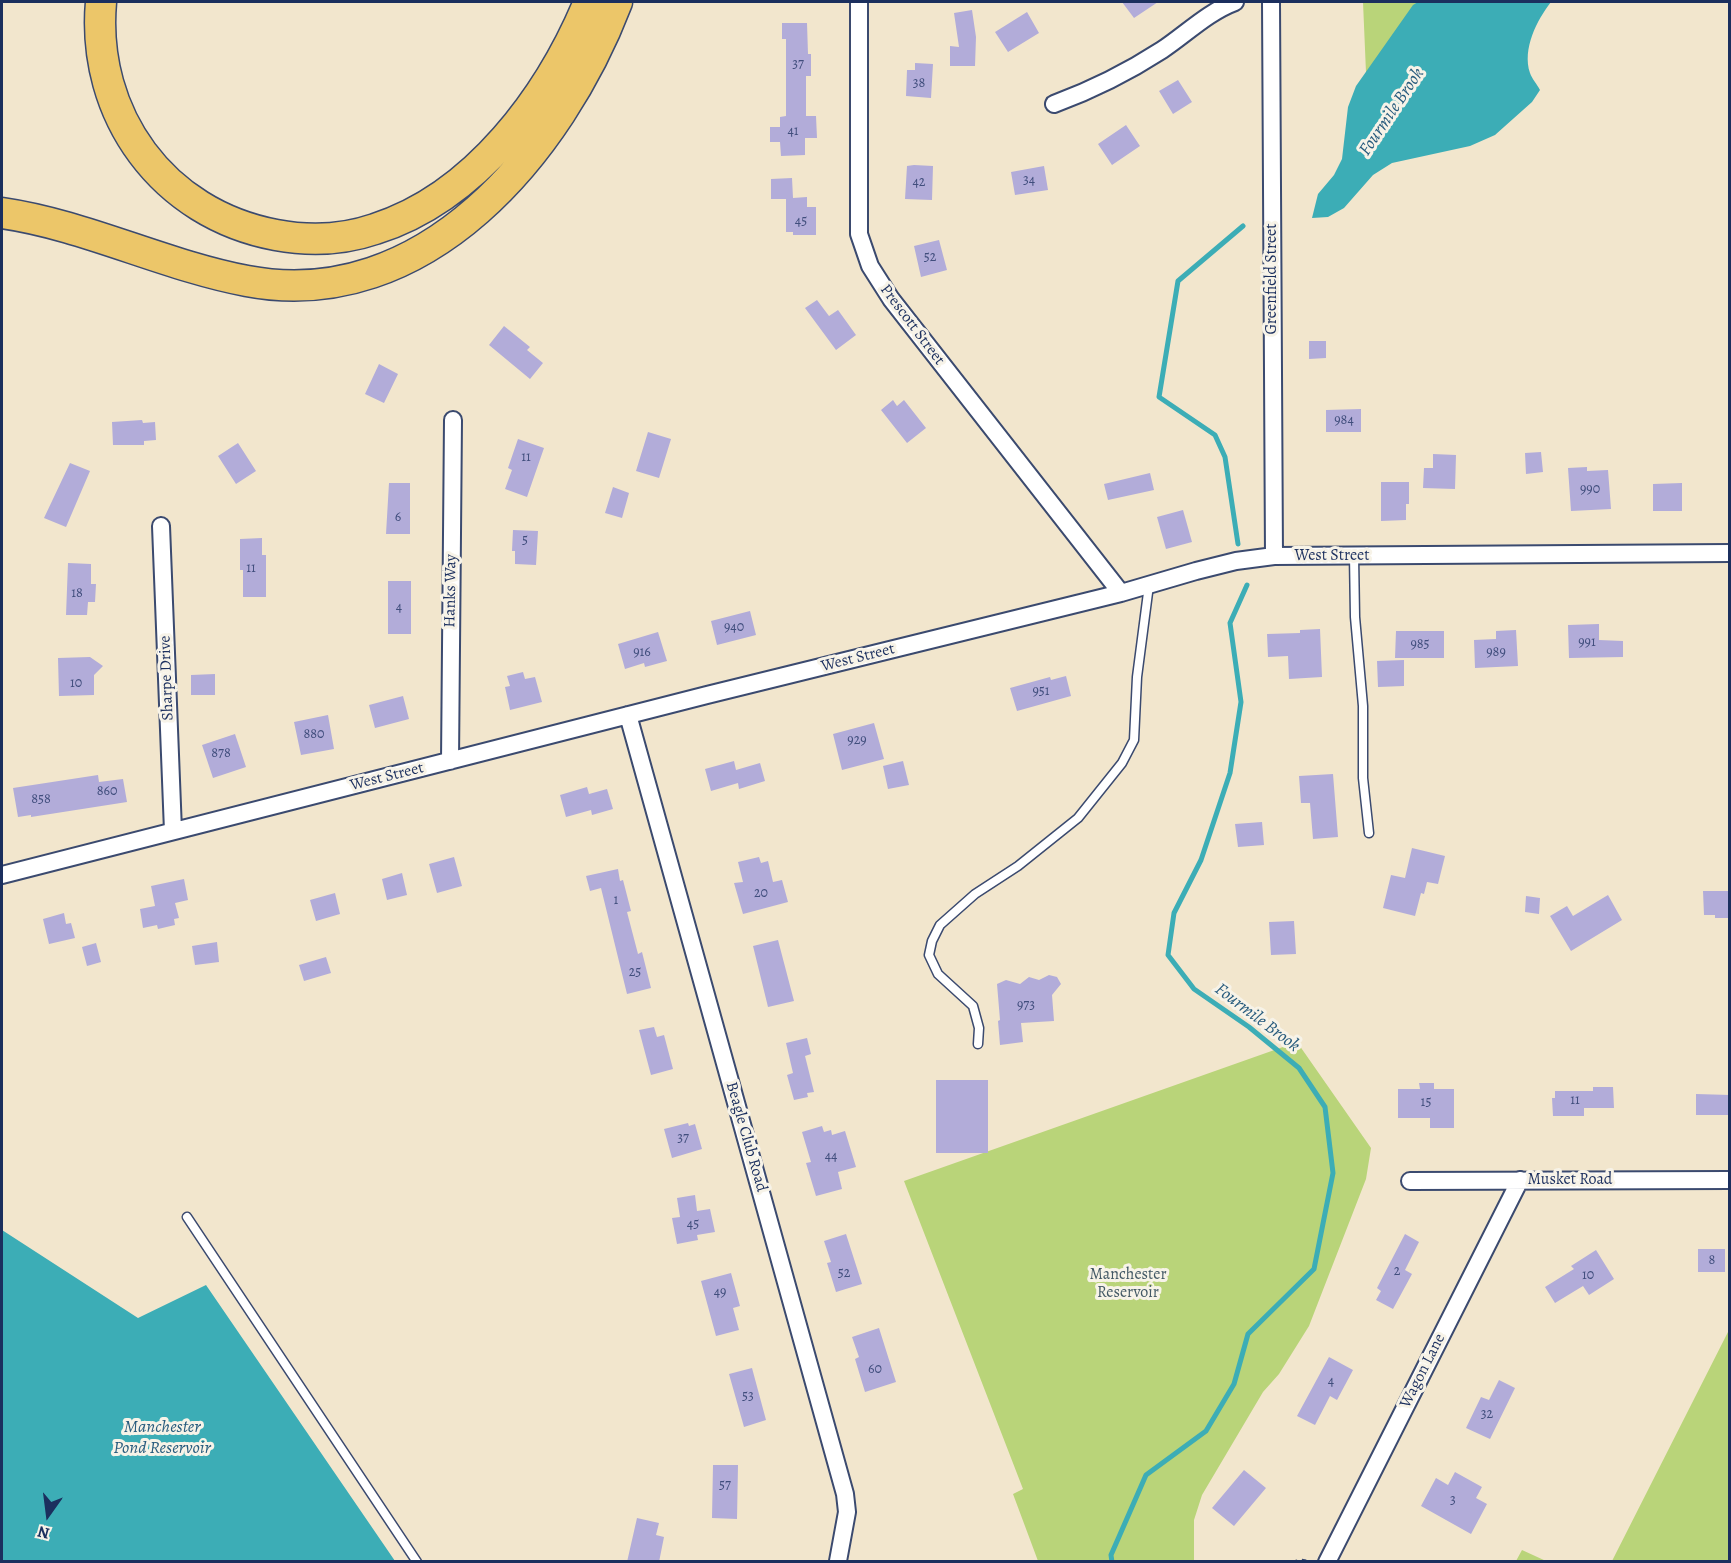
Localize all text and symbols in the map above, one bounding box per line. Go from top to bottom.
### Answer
house number: 37 [792,57,804,73]
water label: Fourmile Brook [1355,64,1429,160]
house number: 38 [913,76,925,92]
house number: 41 [787,124,799,140]
house number: 34 [1023,173,1035,189]
house number: 42 [913,175,925,191]
house number: 45 [795,214,807,230]
street label: Greenfield Street [1262,224,1282,334]
house number: 52 [924,250,936,266]
street label: Prescott Street [876,281,948,369]
house number: 984 [1334,413,1354,429]
house number: 11 [521,450,531,466]
house number: 990 [1580,482,1600,498]
house number: 6 [395,510,401,526]
house number: 5 [522,533,528,549]
street label: West Street [1294,546,1370,566]
street label: Hanks Way [441,554,461,628]
house number: 11 [246,561,256,577]
house number: 18 [71,586,83,602]
house number: 4 [396,600,402,616]
house number: 940 [724,620,744,636]
street label: Sharpe Drive [156,635,178,721]
house number: 991 [1578,635,1596,651]
house number: 985 [1410,637,1430,653]
street label: West Street [819,640,897,676]
house number: 916 [633,645,651,661]
house number: 989 [1486,645,1506,661]
house number: 10 [70,676,82,692]
house number: 951 [1032,684,1050,700]
house number: 880 [303,727,325,743]
house number: 929 [847,733,867,749]
house number: 878 [211,746,231,762]
street label: West Street [348,759,426,795]
house number: 860 [97,784,117,800]
house number: 858 [31,792,51,808]
house number: 20 [754,886,768,902]
house number: 1 [614,893,618,909]
house number: 25 [629,965,641,981]
water label: Fourmile Brook [1210,979,1304,1057]
house number: 973 [1017,998,1035,1014]
street label: Beagle Club Road [721,1080,771,1194]
house number: 11 [1570,1093,1580,1109]
house number: 15 [1421,1095,1431,1111]
house number: 37 [677,1131,689,1147]
house number: 44 [825,1149,837,1165]
street label: Musket Road [1528,1170,1612,1190]
house number: 45 [687,1217,699,1233]
house number: 8 [1709,1253,1715,1269]
house number: 2 [1394,1264,1400,1280]
park label: Manchester Reservoir [1089,1265,1167,1303]
house number: 52 [838,1266,850,1282]
house number: 10 [1582,1268,1594,1284]
house number: 49 [714,1285,726,1301]
street label: Wagon Lane [1396,1331,1450,1411]
house number: 60 [868,1362,882,1378]
house number: 4 [1328,1374,1334,1390]
house number: 53 [742,1389,754,1405]
house number: 32 [1481,1407,1493,1423]
water label: Manchester Pond Reservoir [113,1417,211,1460]
house number: 57 [719,1478,731,1494]
north arrow [18,1485,78,1545]
house number: 3 [1450,1493,1456,1509]
text: N [35,1520,52,1545]

